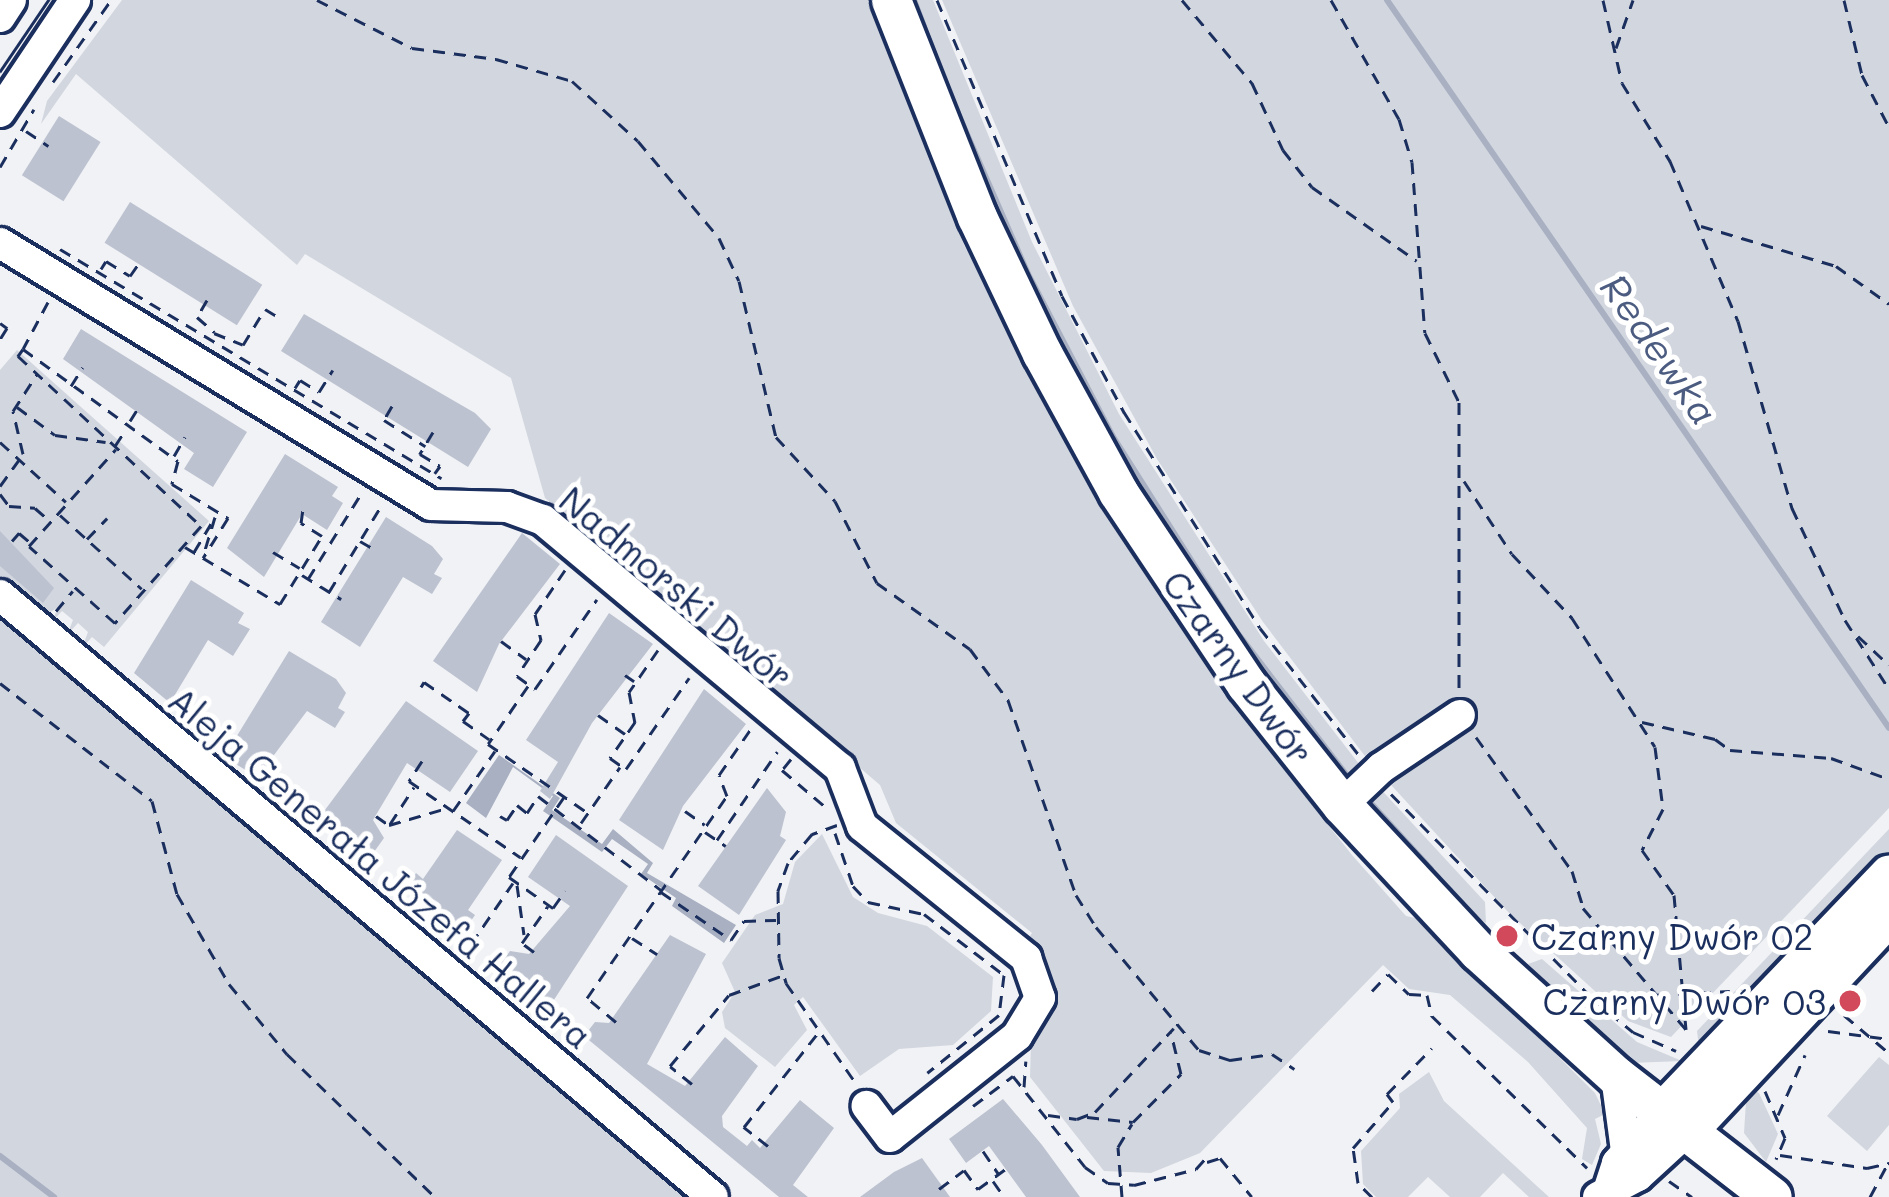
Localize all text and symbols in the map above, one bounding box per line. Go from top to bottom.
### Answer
water label: Redewka [1591,265,1729,433]
street label: Nadmorski Dwór [552,477,802,697]
street label: Czarny Dwór [1154,562,1324,772]
street label: Aleja Generała Józefa Hallera [161,677,601,1057]
place label: Czarny Dwór 02 [1531,914,1813,958]
marker: Czarny Dwór 02 [1494,923,1520,949]
place label: Czarny Dwór 03 [1543,979,1826,1023]
marker: Czarny Dwór 03 [1837,988,1863,1014]

